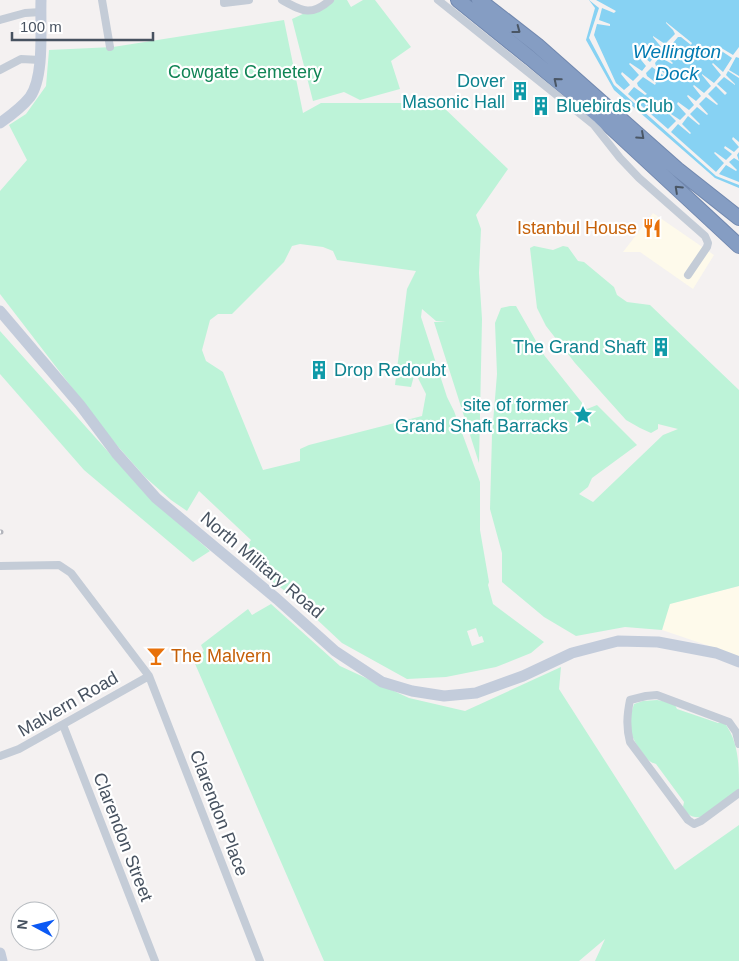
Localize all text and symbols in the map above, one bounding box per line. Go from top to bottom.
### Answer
scale bar [12,10,154,42]
text: 100 m [20,18,62,35]
one-way arrow [511,25,520,33]
water label: Wellington Dock [633,41,721,84]
park label: Cowgate Cemetery [168,62,322,82]
place label: Dover Masonic Hall [402,71,505,112]
one-way arrow [554,78,563,86]
building icon: Dover Masonic Hall [509,80,531,102]
building icon: Bluebirds Club [530,95,552,117]
place label: Bluebirds Club [556,96,673,116]
one-way arrow [635,130,644,139]
one-way arrow [675,186,684,195]
restaurant icon: Istanbul House [641,217,663,239]
place label: Istanbul House [517,218,637,238]
building icon: The Grand Shaft [650,336,672,358]
place label: The Grand Shaft [513,337,646,357]
building icon: Drop Redoubt [308,359,330,381]
place label: Drop Redoubt [334,360,446,380]
place label: site of former Grand Shaft Barracks [395,395,568,436]
place icon: site of former Grand Shaft Barracks [572,404,594,426]
street label: North Military Road [197,508,327,622]
bar icon: The Malvern [145,645,167,667]
place label: The Malvern [171,646,271,666]
street label: Malvern Road [14,667,122,741]
street label: Clarendon Place [186,747,252,879]
street label: Clarendon Street [89,770,157,904]
north arrow [10,901,60,951]
text: N [14,918,31,930]

